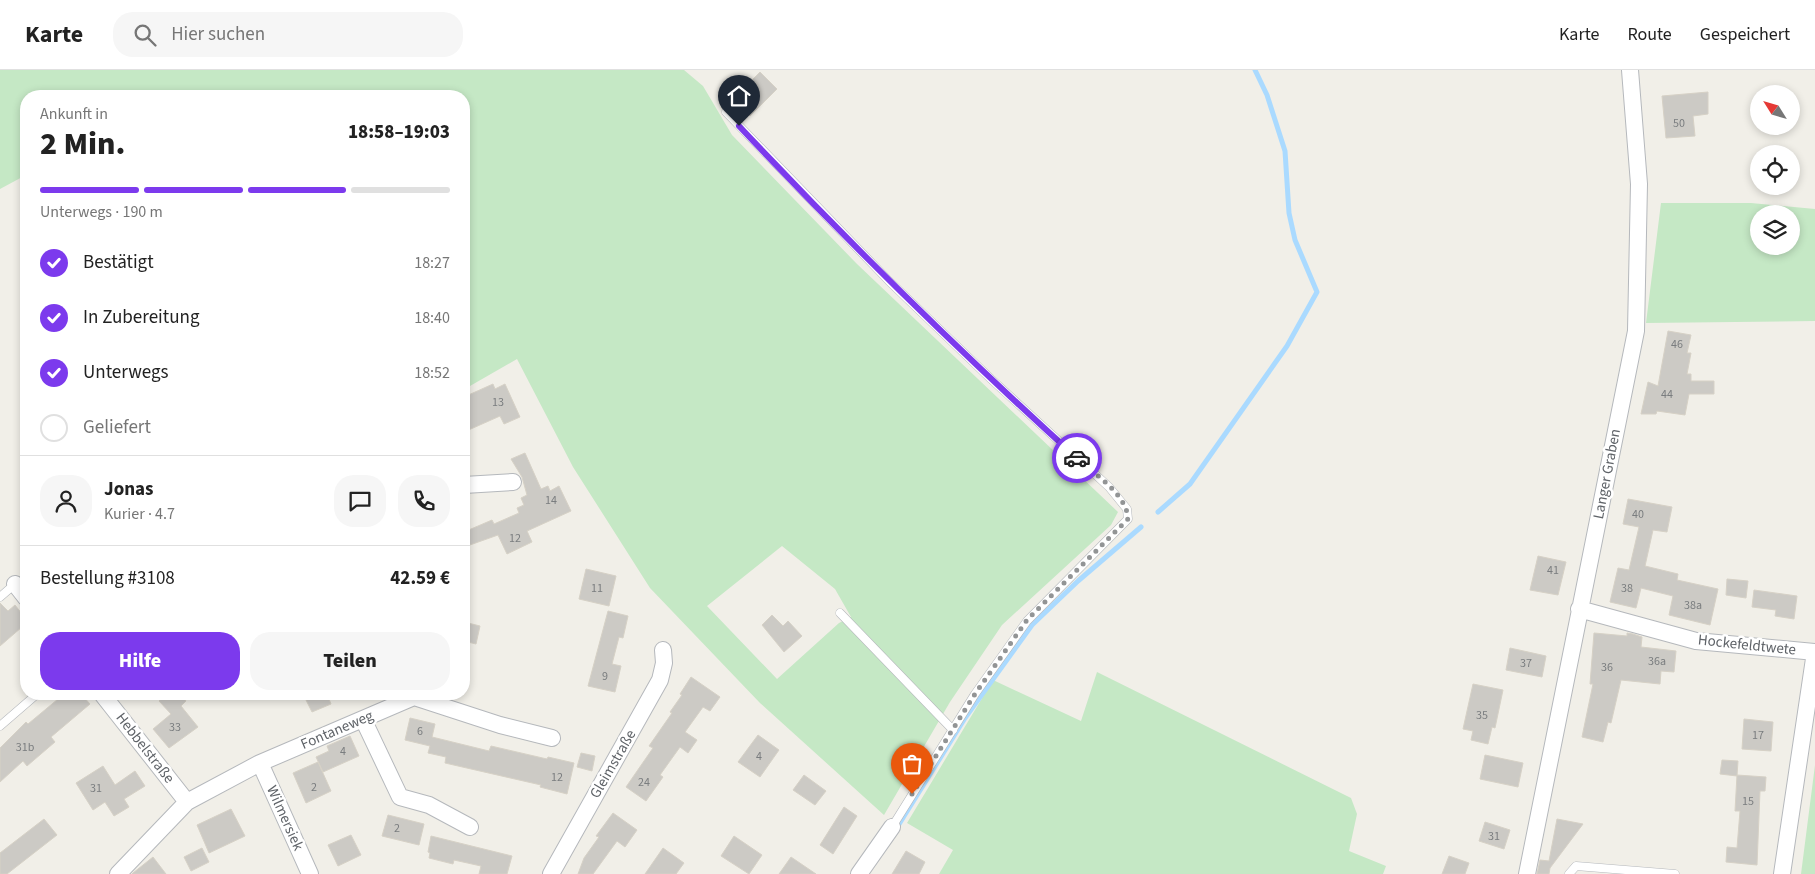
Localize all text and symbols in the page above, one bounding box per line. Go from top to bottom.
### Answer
search box [113,12,463,57]
text: Karte [25,17,83,52]
icon: search [131,21,159,49]
text: Hier suchen [171,21,265,48]
text: Karte [1559,22,1599,47]
text: Route [1627,22,1672,47]
text: Gespeichert [1700,22,1790,47]
pin [718,75,760,126]
icon: home [725,82,753,110]
north arrow [1750,85,1800,135]
map controls [1750,85,1800,255]
text: Ankunft in [40,103,108,125]
house number: 50 [1673,115,1685,132]
text: 18:58–19:03 [348,119,450,146]
text: 2 Min. [40,121,126,167]
button: locate [1750,145,1800,195]
text: Unterwegs · 190 m [40,201,163,223]
button: layers [1750,205,1800,255]
icon: check [40,249,68,277]
text: Bestätigt [83,249,154,276]
text: 18:27 [414,252,450,274]
icon: check [40,304,68,332]
text: In Zubereitung [83,304,200,331]
text: 18:40 [414,307,450,329]
house number: 46 [1671,336,1683,353]
icon: check [40,359,68,387]
text: Unterwegs [83,359,169,386]
text: 18:52 [414,362,450,384]
house number: 44 [1661,386,1673,403]
house number: 13 [492,394,504,411]
text: Geliefert [83,414,151,441]
street label: Langer Graben [1588,427,1626,521]
courier [1052,433,1102,483]
icon: car [1063,444,1091,472]
button: person [40,475,92,527]
button: chat [334,475,386,527]
button: phone [398,475,450,527]
text: Jonas [104,476,154,503]
house number: 14 [545,492,557,509]
text: Kurier · 4.7 [104,503,175,525]
house number: 40 [1632,506,1644,523]
house number: 12 [509,530,521,547]
house number: 41 [1547,562,1559,579]
text: Bestellung #3108 [40,565,175,592]
text: 42.59 € [390,565,450,592]
house number: 11 [591,580,603,597]
house number: 38 [1621,580,1633,597]
house number: 38a [1684,597,1702,614]
street label: Hockefeldtwete [1697,629,1797,661]
button: Hilfe [40,632,240,690]
button: Teilen [250,632,450,690]
house number: 36a [1648,653,1666,670]
house number: 37 [1520,655,1532,672]
house number: 36 [1601,659,1613,676]
house number: 9 [602,668,608,685]
street label: Fontaneweg [297,705,377,755]
house number: 35 [1476,707,1488,724]
street label: Hebbelstraße [111,708,179,788]
house number: 33 [169,719,181,736]
house number: 6 [417,723,423,740]
street label: Gleimstraße [585,726,641,802]
house number: 17 [1752,727,1764,744]
house number: 31b [16,739,35,756]
house number: 4 [340,743,346,760]
pin [891,743,933,794]
house number: 4 [756,748,762,765]
icon: bag [898,750,926,778]
house number: 12 [551,769,563,786]
house number: 24 [638,774,650,791]
house number: 2 [311,779,317,796]
house number: 31 [90,780,102,797]
street label: Wilmersiek [261,782,309,854]
house number: 15 [1742,793,1754,810]
house number: 2 [394,820,400,837]
house number: 31 [1488,828,1500,845]

